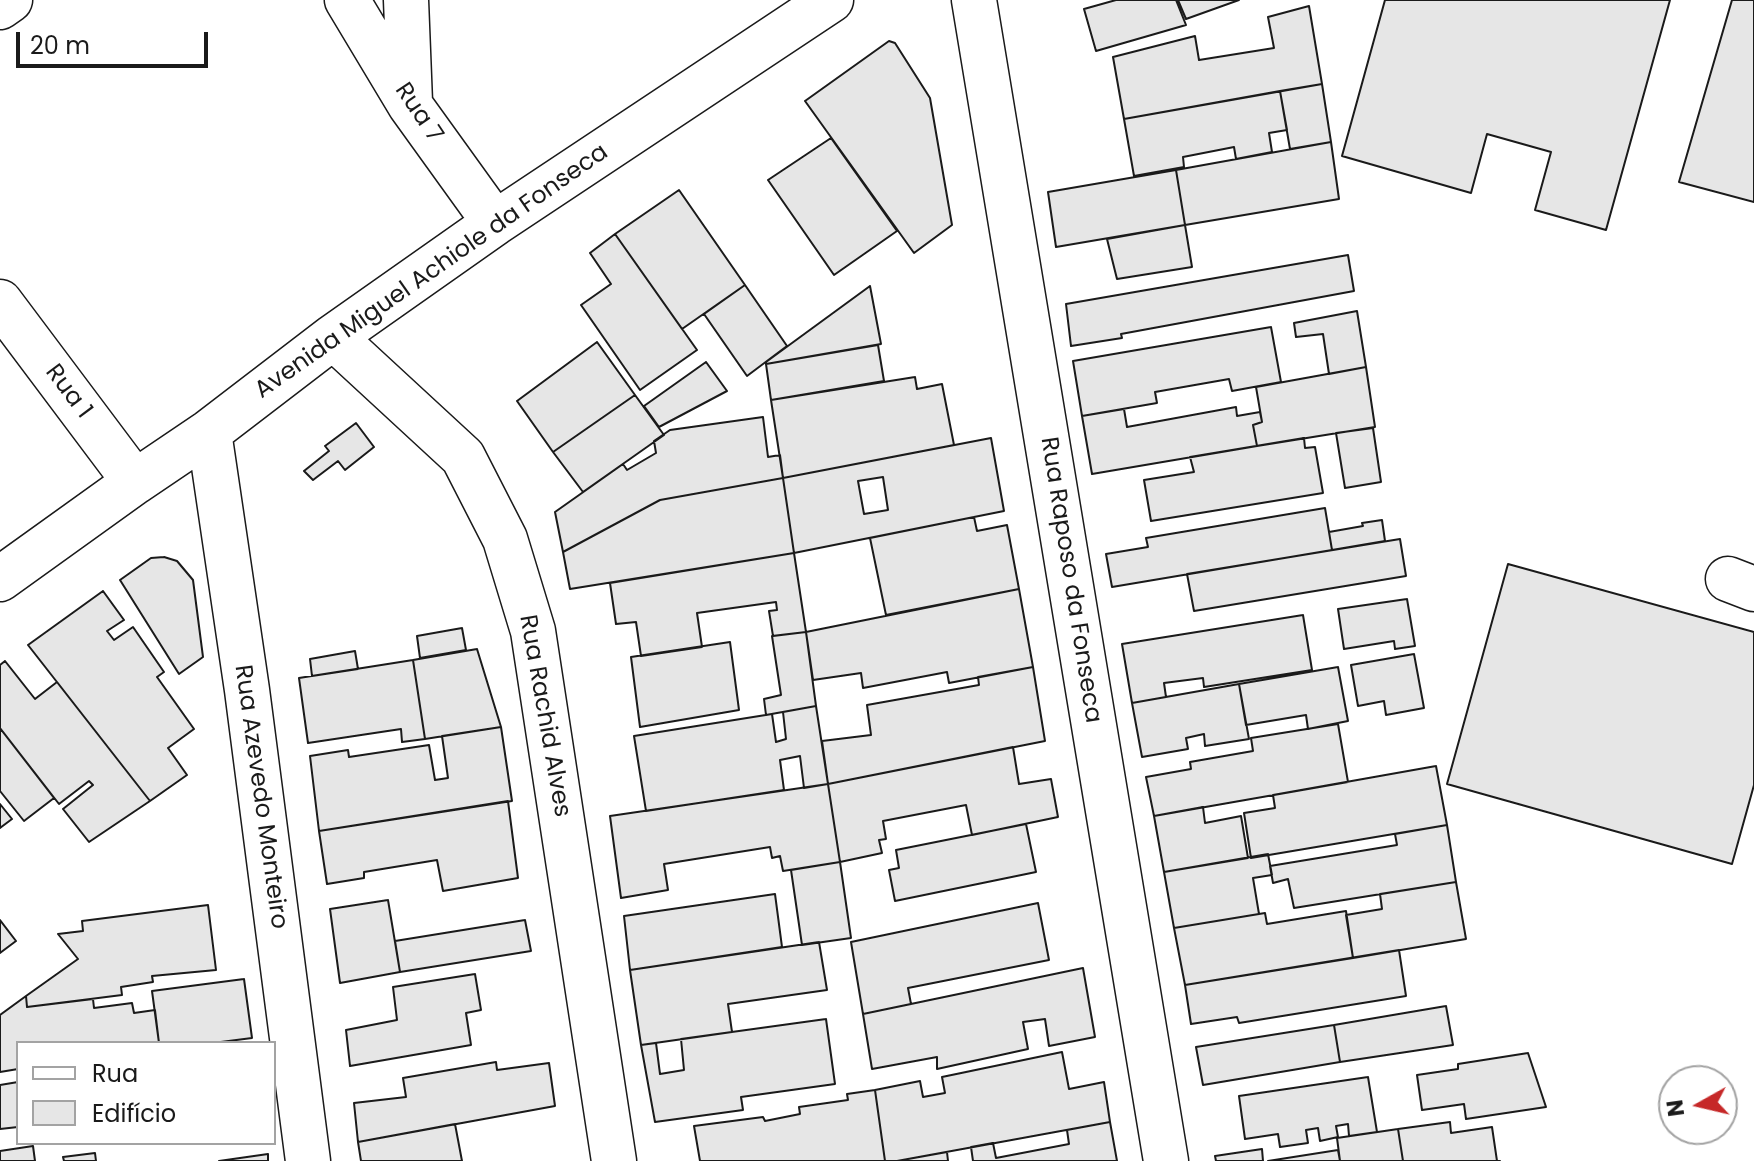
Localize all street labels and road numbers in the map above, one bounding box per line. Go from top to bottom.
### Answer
street label: Rua 7 [388,78,448,148]
street label: Avenida Miguel Achiole da Fonseca [250,138,614,406]
street label: Rua 1 [38,359,98,425]
street label: Rua Raposo da Fonseca [1033,435,1107,725]
street label: Rua Rachid Alves [512,613,576,819]
street label: Rua Azevedo Monteiro [227,663,293,931]

